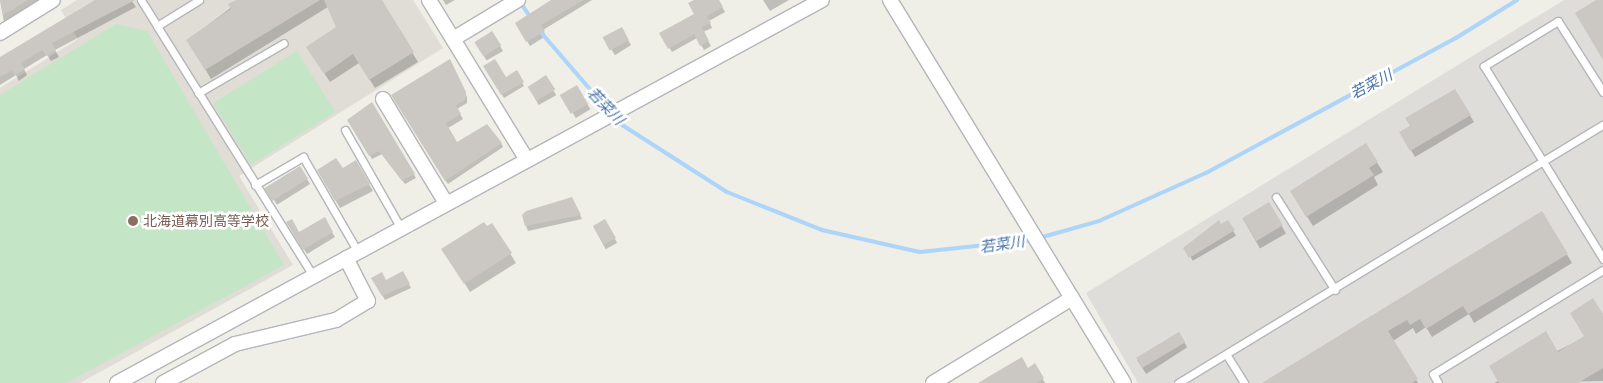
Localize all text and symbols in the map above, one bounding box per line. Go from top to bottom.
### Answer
water label: 若菜川 [1347,65,1395,103]
water label: 若菜川 [584,84,628,128]
place label: 北海道幕別高等学校 [143,213,269,229]
marker: 北海道幕別高等学校 [127,215,139,227]
water label: 若菜川 [978,232,1026,256]

